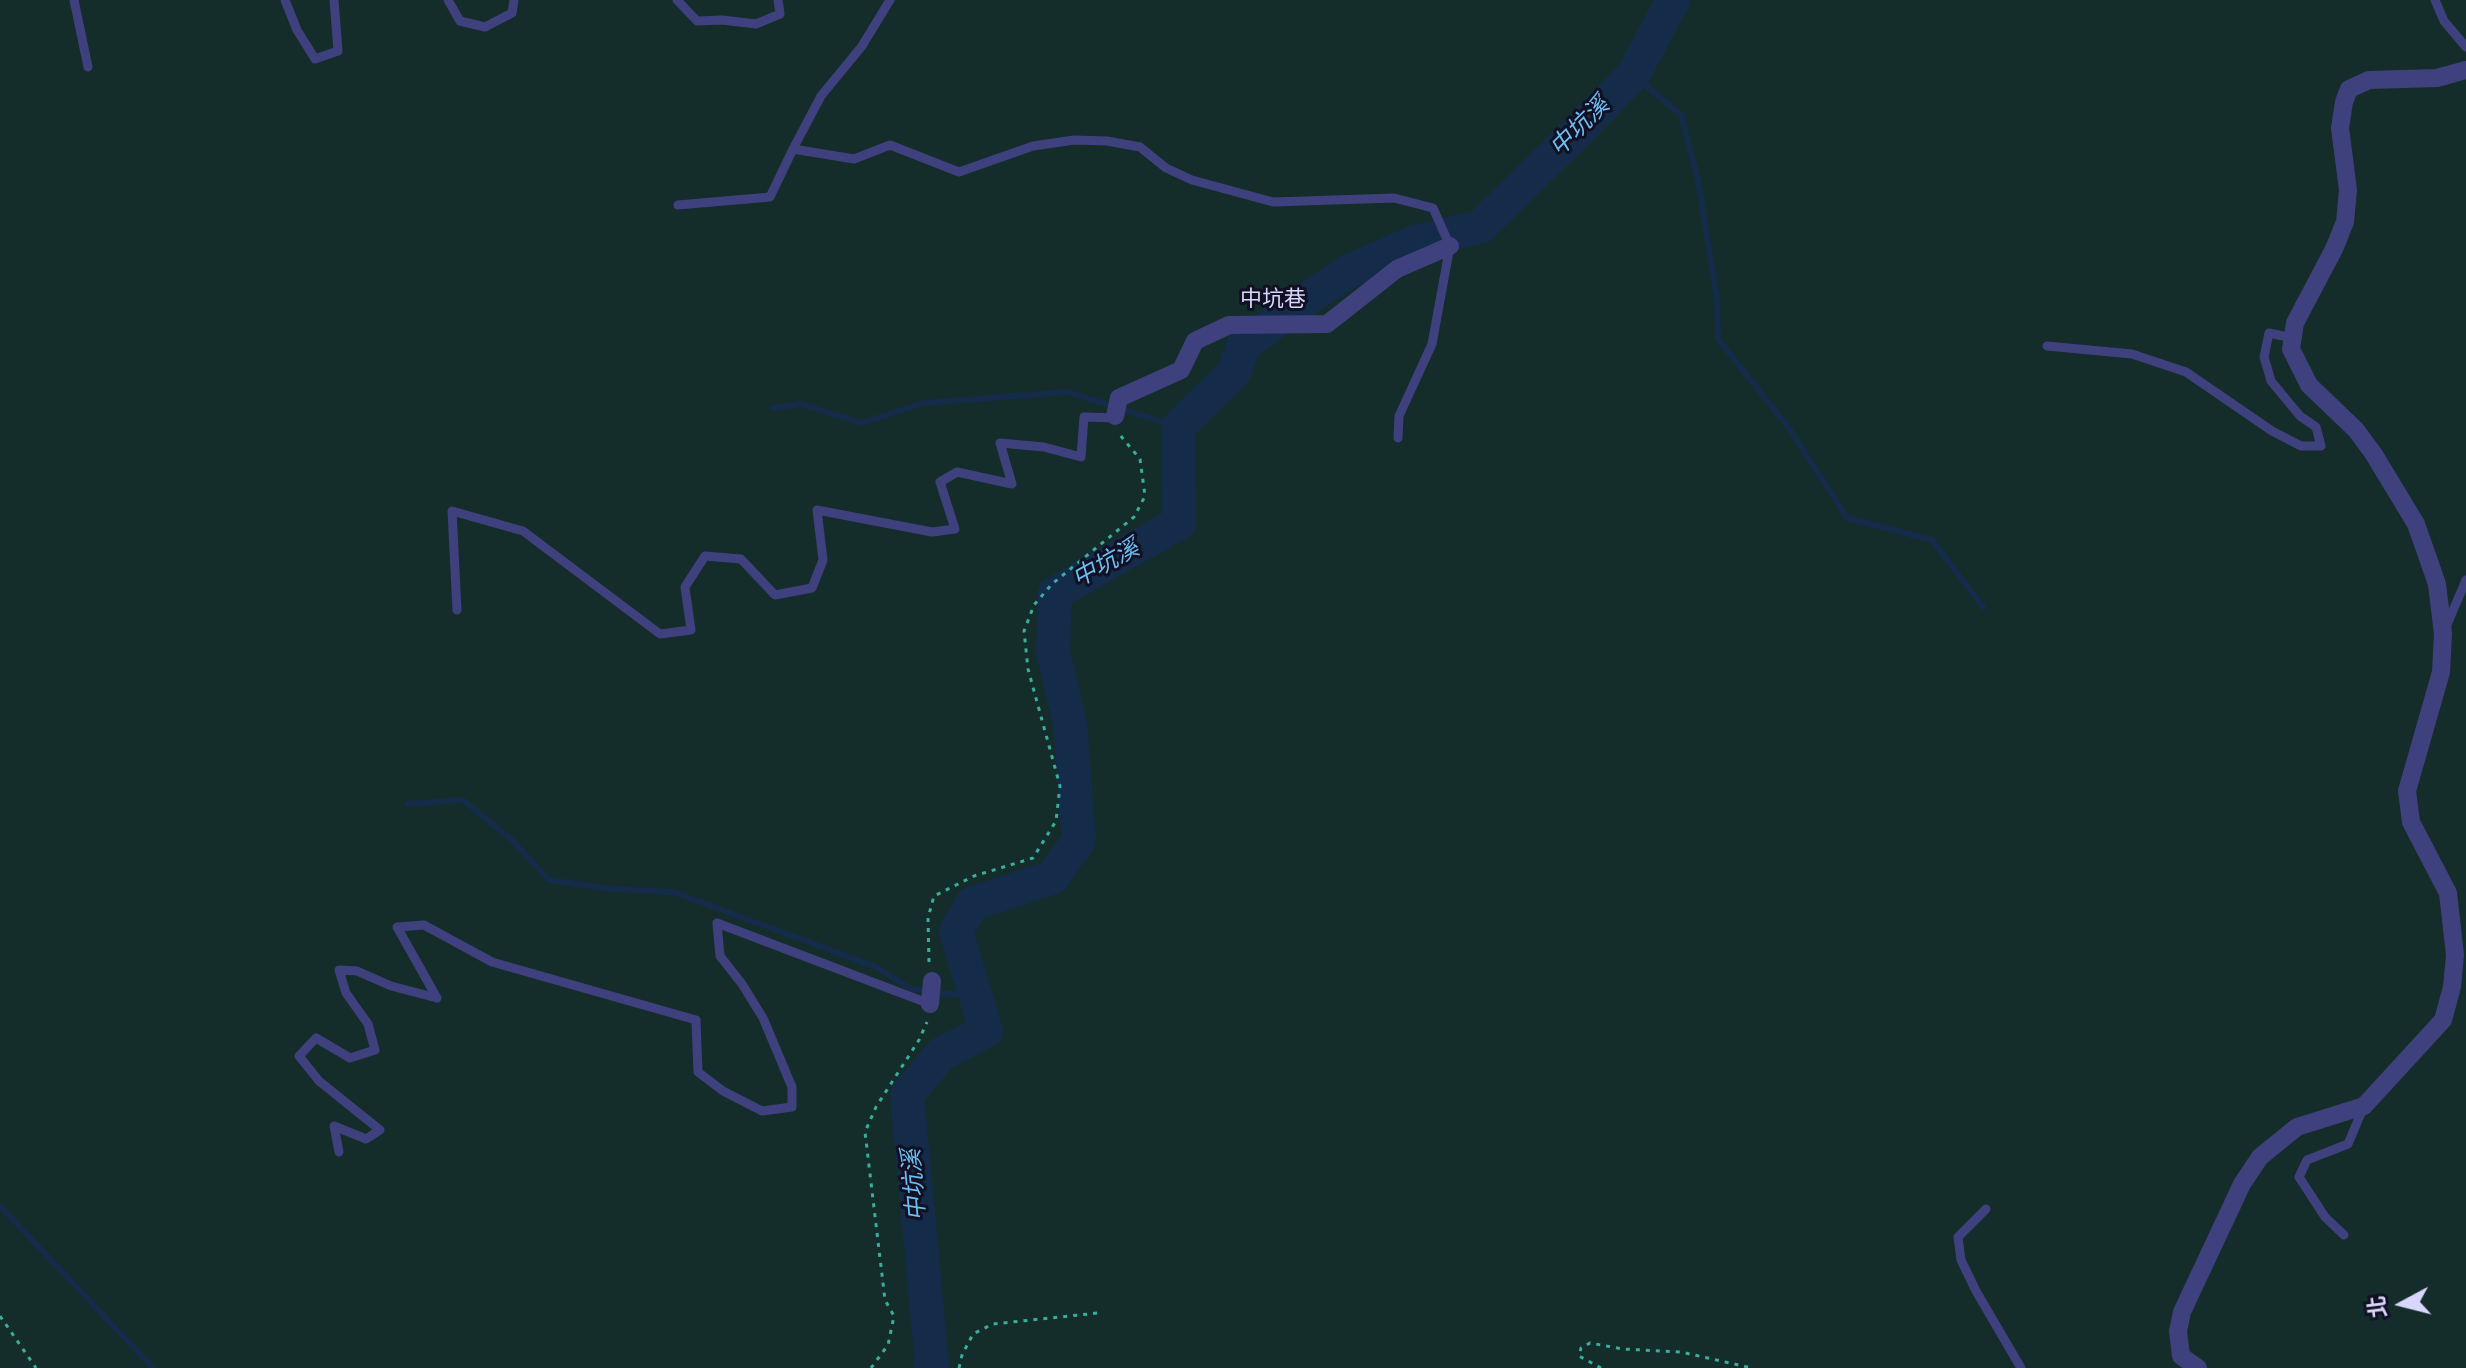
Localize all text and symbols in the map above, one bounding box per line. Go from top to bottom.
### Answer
water label: 中坑溪 [1544,91,1616,163]
street label: 中坑巷 [1240,287,1306,313]
water label: 中坑溪 [1068,534,1144,594]
water label: 中坑溪 [898,1148,932,1222]
north arrow [2362,1264,2442,1344]
text: 北 [2363,1294,2392,1320]

